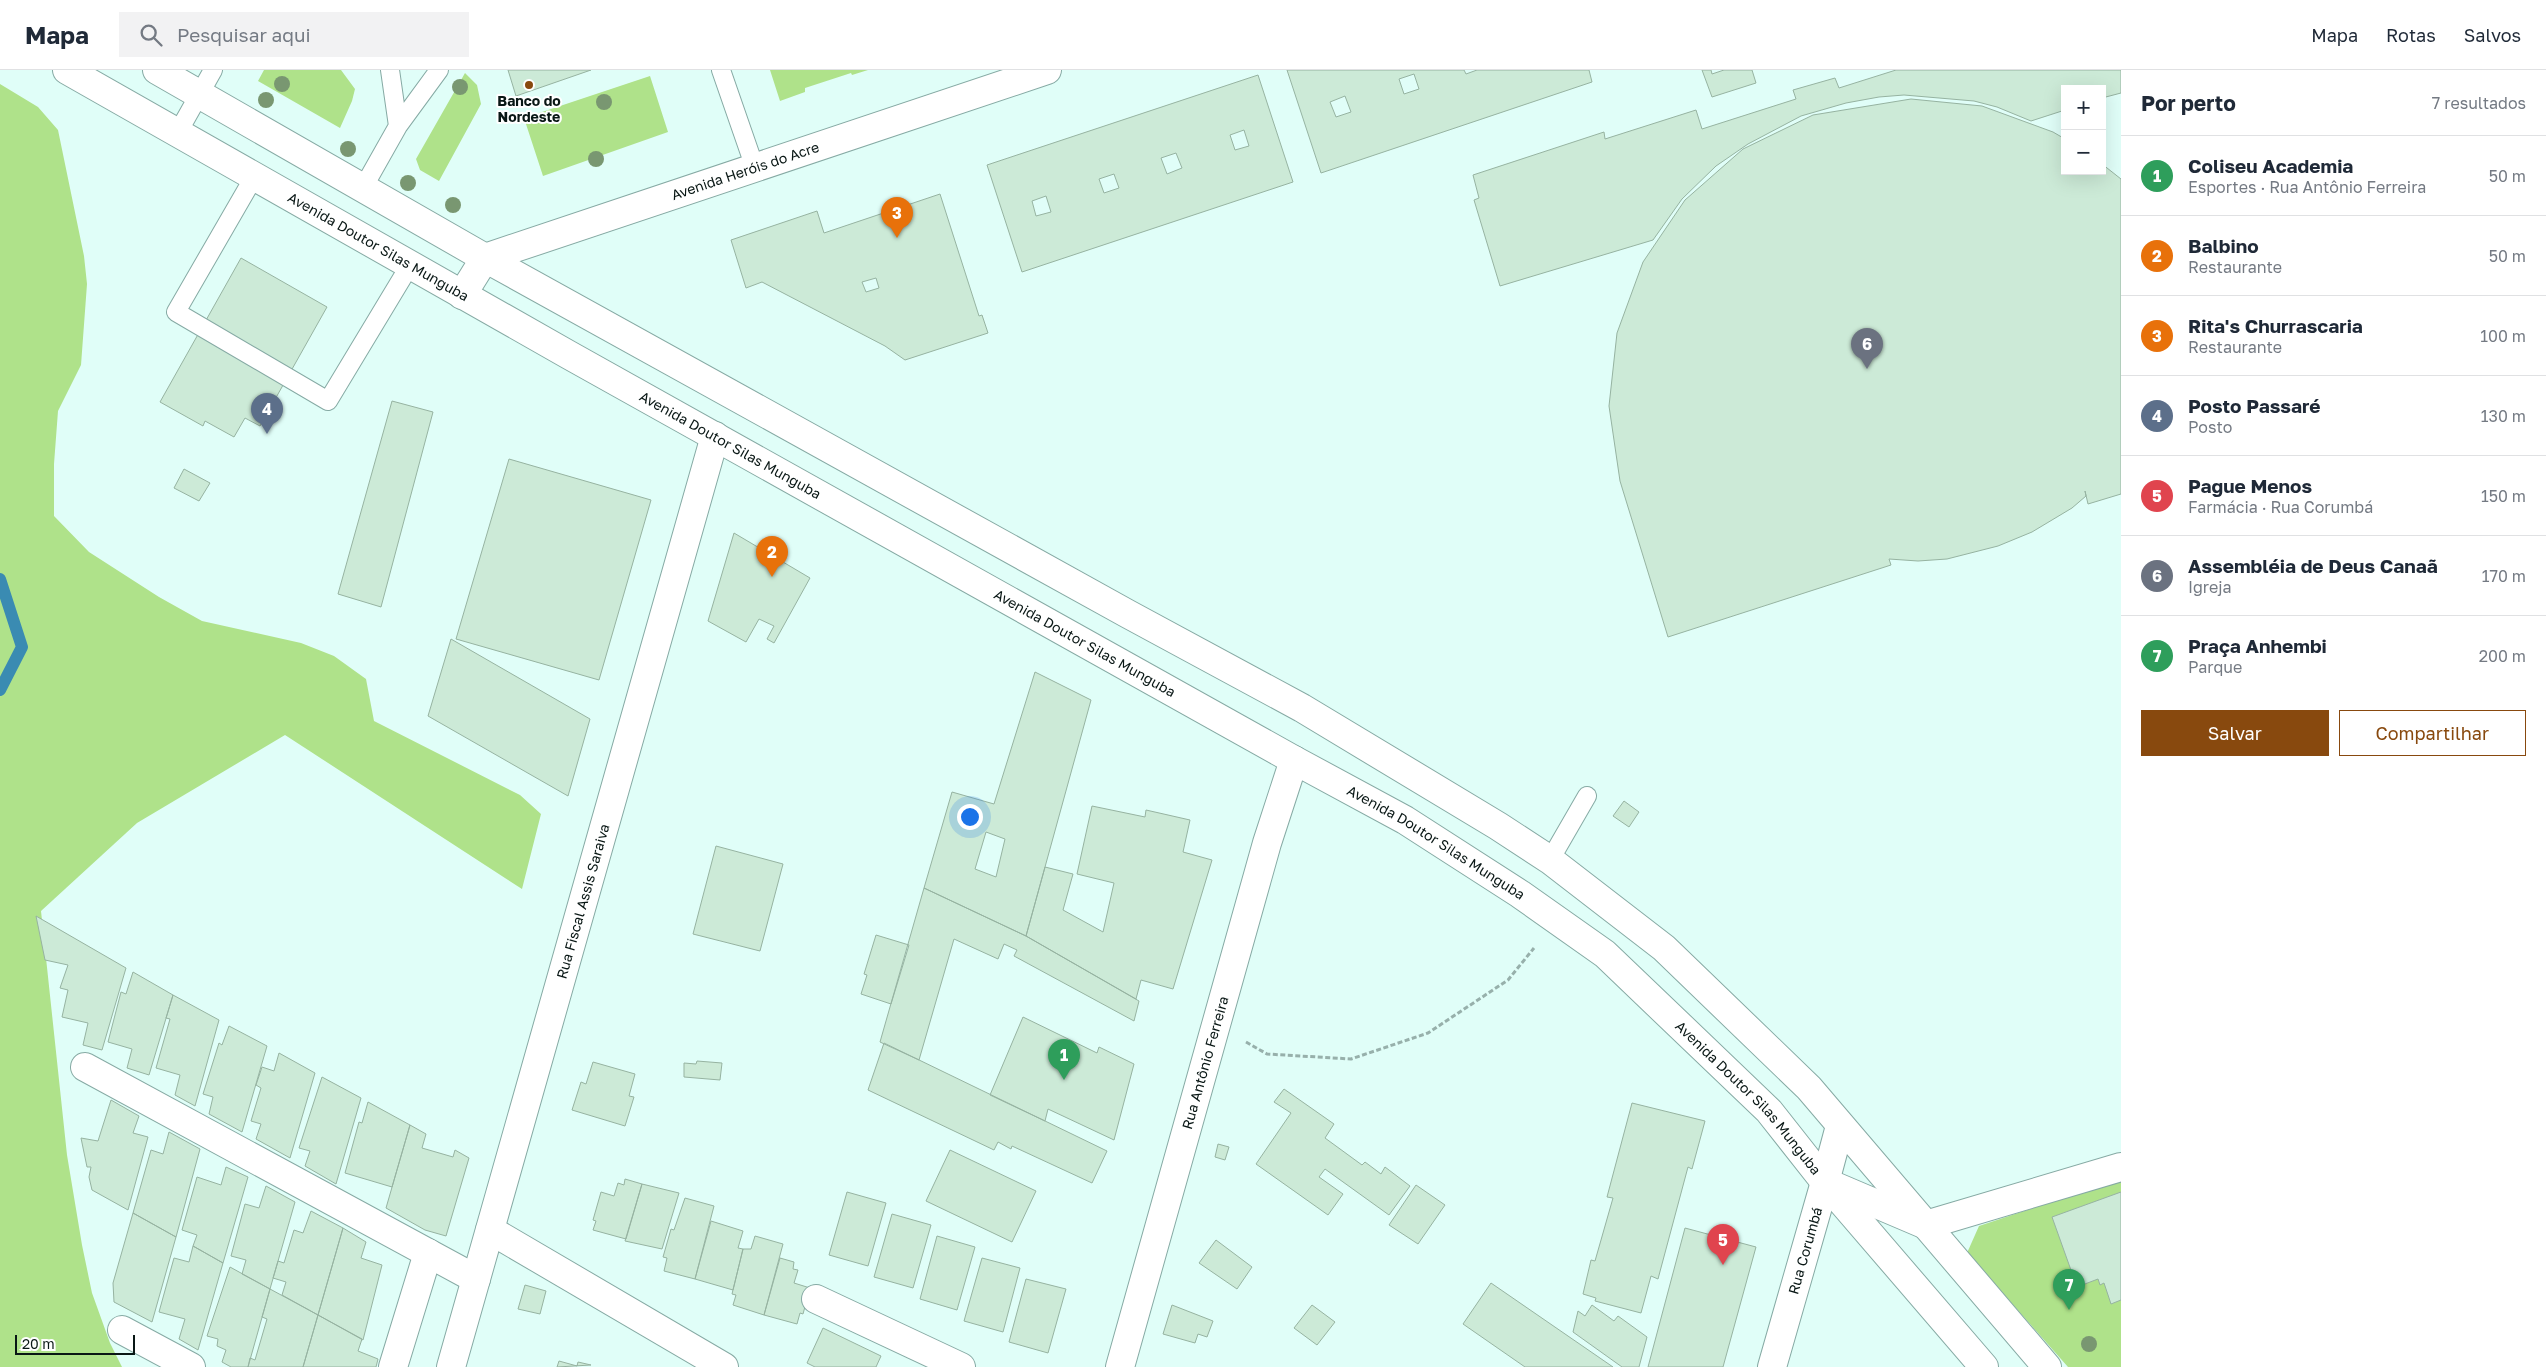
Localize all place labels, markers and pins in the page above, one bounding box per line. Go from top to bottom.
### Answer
marker: Banco do Nordeste [523,79,535,91]
place label: Banco do Nordeste [497,92,561,125]
pin: 3 [881,197,913,238]
pin: 6 [1851,328,1883,369]
pin: 4 [251,393,283,434]
pin: 2 [756,536,788,577]
pin: 1 [1048,1039,1080,1080]
pin: 5 [1707,1224,1739,1265]
pin: 7 [2053,1269,2085,1310]

